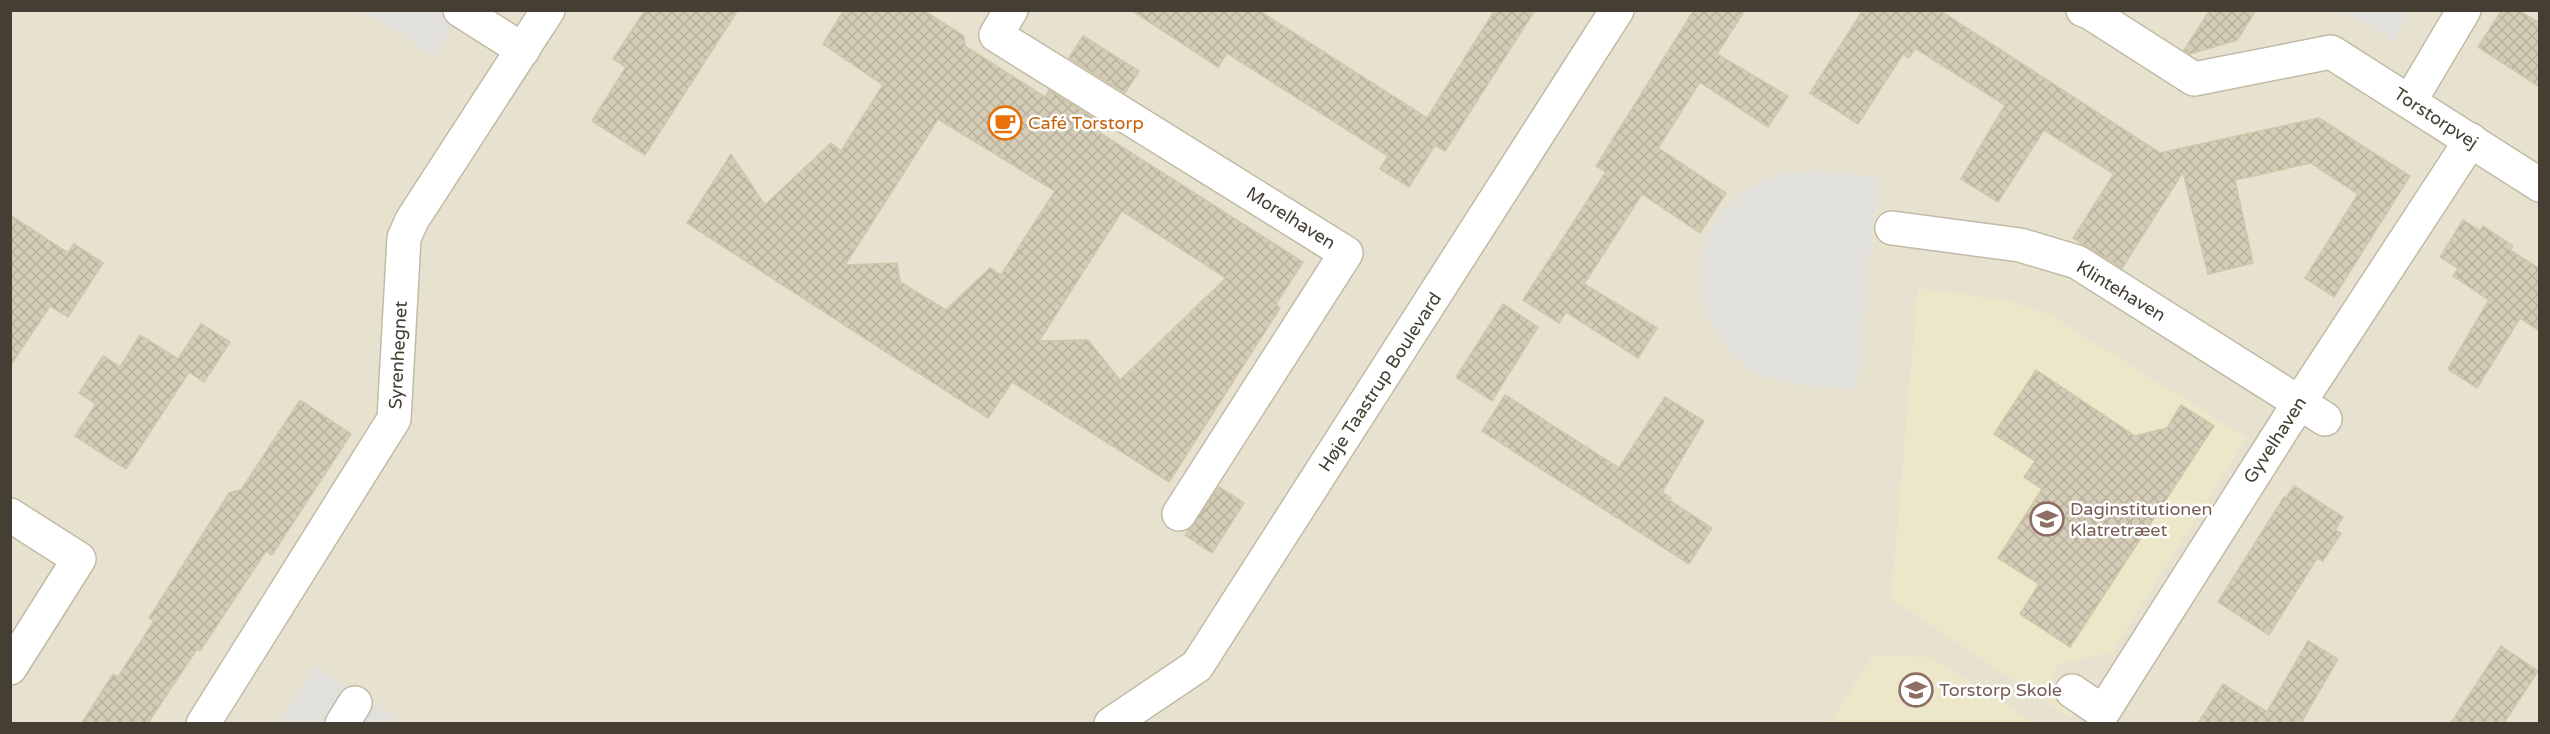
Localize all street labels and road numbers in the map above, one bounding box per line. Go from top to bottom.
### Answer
street label: Torstorpvej [2390,83,2482,153]
street label: Morelhaven [1242,182,1340,254]
street label: Klintehaven [2072,256,2170,326]
street label: Høje Taastrup Boulevard [1314,288,1446,476]
street label: Syrenhegnet [384,300,412,410]
street label: Gyvelhaven [2239,393,2311,487]

